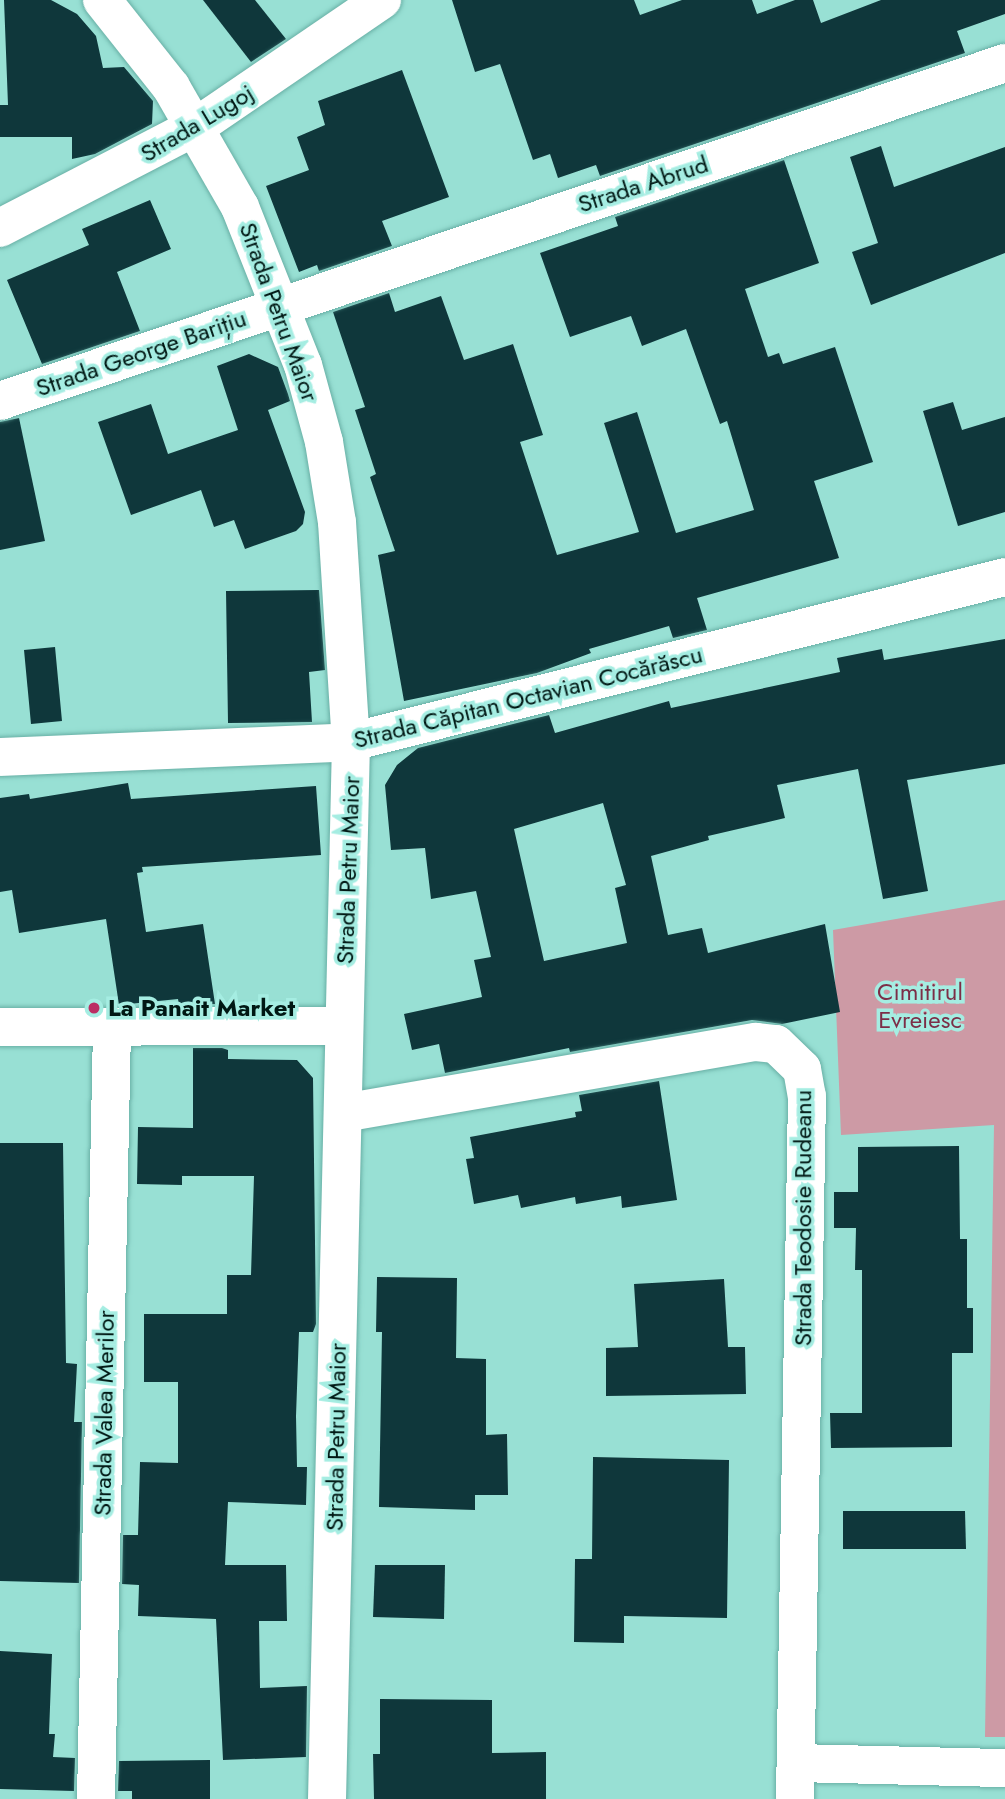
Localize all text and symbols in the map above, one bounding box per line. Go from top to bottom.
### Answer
street label: Strada Lugoj [135,78,259,168]
street label: Strada Abrud [574,149,712,219]
street label: Strada Petru Maior [233,219,325,405]
street label: Strada George Barițiu [32,304,250,402]
street label: Strada Căpitan Octavian Cocărăscu [351,640,705,754]
street label: Strada Petru Maior [330,775,366,965]
park label: Cimitirul Evreiesc [877,978,963,1034]
place label: La Panait Market [108,994,295,1022]
marker: La Panait Market [86,1000,102,1016]
street label: Strada Teodosie Rudeanu [789,1090,817,1346]
street label: Strada Valea Merilor [88,1310,120,1516]
street label: Strada Petru Maior [320,1343,352,1531]

